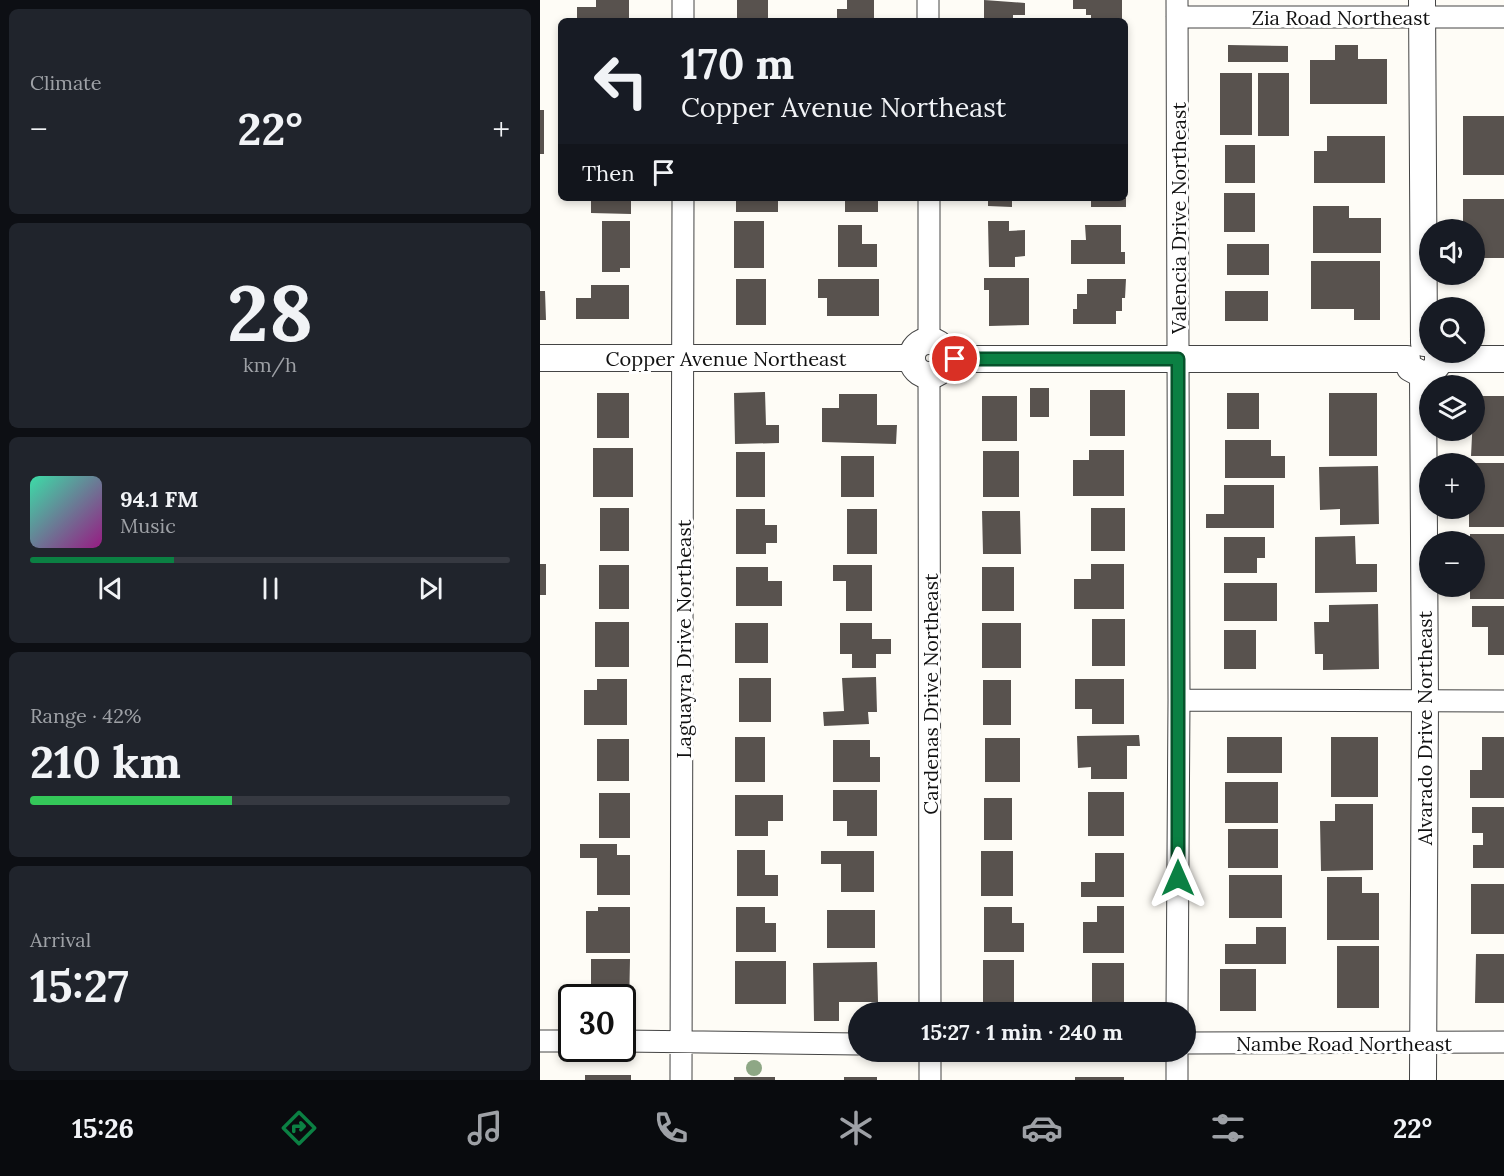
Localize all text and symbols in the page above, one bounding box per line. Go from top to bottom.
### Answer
street label: Zia Road Northeast [1252,5,1430,30]
text: 170 m [681,37,794,91]
icon: left [582,42,660,120]
text: Climate [30,70,102,95]
text: Copper Avenue Northeast [681,90,1006,124]
text: 22° [237,100,303,157]
street label: Valencia Drive Northeast [1166,102,1191,335]
text: − [30,108,48,150]
text: + [492,108,510,150]
icon: arrive [647,156,680,189]
text: Then [582,159,635,187]
map controls [1419,219,1485,597]
button: sound [1419,219,1485,285]
text: 28 [227,263,313,362]
button: search [1419,297,1485,363]
pin [929,333,980,384]
icon: arrive [938,342,971,375]
street label: Copper Avenue Northeast [606,346,847,371]
text: km/h [243,352,297,377]
button: layers [1419,375,1485,441]
button: + [1419,453,1485,519]
text: 94.1 FM [120,485,199,513]
text: Music [120,513,176,538]
street label: Laguayra Drive Northeast [671,519,696,758]
button: − [1419,531,1485,597]
icon: previous [94,572,127,605]
icon: pause [254,572,287,605]
icon: next [414,572,447,605]
street label: Cardenas Drive Northeast [918,573,943,815]
street label: Alvarado Drive Northeast [1412,610,1437,846]
text: Range · 42% [30,703,141,728]
text: 210 km [30,733,181,790]
position arrow [1146,846,1210,910]
text: Arrival [30,927,91,952]
text: 15:27 [30,957,129,1014]
speed limit sign: 30 [558,984,636,1062]
text: 15:27 · 1 min · 240 m [921,1018,1123,1046]
street label: Nambe Road Northeast [1236,1031,1452,1056]
icon: directions [278,1107,320,1149]
icon: music [464,1107,506,1149]
icon: phone [650,1107,692,1149]
icon: climate [835,1107,877,1149]
icon: car [1021,1107,1063,1149]
icon: filters [1207,1107,1249,1149]
text: 15:26 [72,1111,134,1145]
text: 22° [1393,1111,1432,1145]

